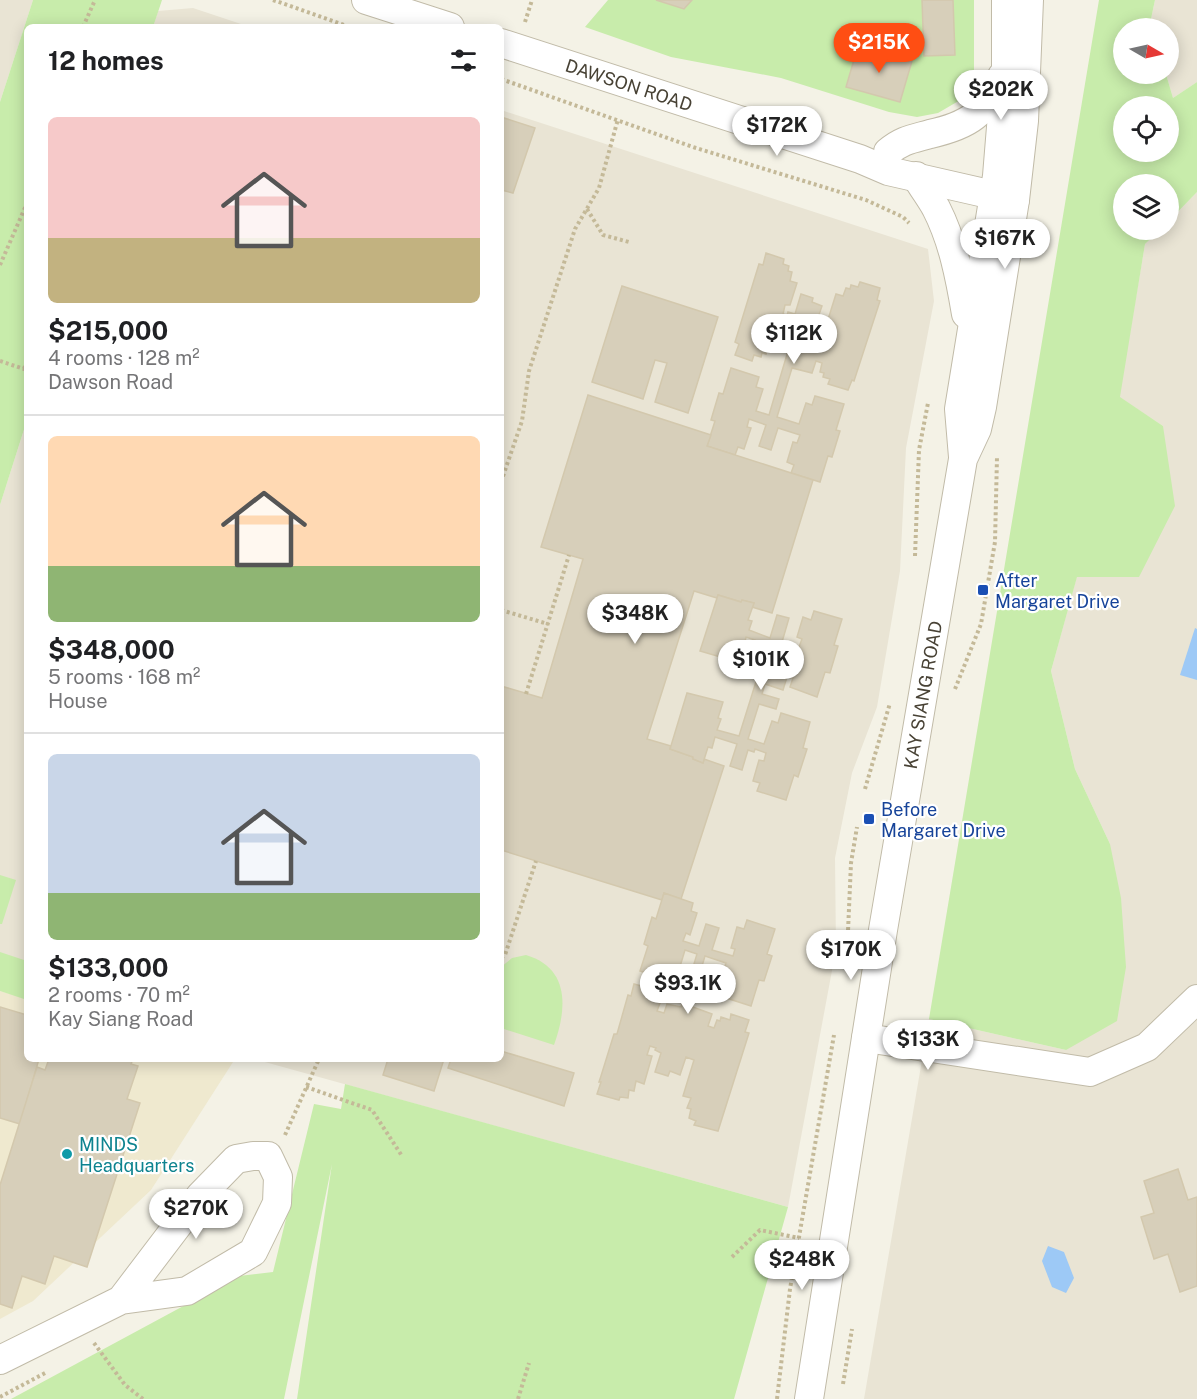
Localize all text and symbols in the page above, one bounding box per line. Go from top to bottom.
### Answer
north arrow [1113,18,1179,84]
map controls [1113,18,1179,240]
pin: $215K [837,23,921,74]
text: $215K [848,30,910,54]
icon: filters [447,44,480,77]
text: 12 homes [48,45,164,76]
street label: DAWSON ROAD [563,55,695,115]
pin: $202K [959,70,1043,121]
text: $202K [968,77,1034,101]
button: locate [1113,96,1179,162]
pin: $172K [735,106,819,157]
text: $172K [746,113,808,137]
icon: home [210,156,318,264]
button: layers [1113,174,1179,240]
pin: $167K [963,219,1047,270]
text: $167K [974,226,1036,250]
pin: $112K [752,314,836,365]
text: $215,000 [48,315,168,346]
text: $112K [765,321,823,345]
text: 4 rooms · 128 m² [48,346,200,370]
text: Dawson Road [48,370,173,394]
icon: home [210,475,318,583]
place label: After Margaret Drive [995,570,1120,612]
marker: After Margaret Drive [976,583,990,597]
pin: $348K [593,594,677,645]
text: $348K [601,601,669,625]
street label: KAY SIANG ROAD [900,619,946,771]
text: $348,000 [48,634,175,665]
pin: $101K [719,640,803,691]
text: $101K [732,647,790,671]
text: 5 rooms · 168 m² [48,665,200,689]
text: House [48,689,108,713]
icon: home [210,793,318,901]
place label: Before Margaret Drive [881,799,1006,841]
marker: Before Margaret Drive [862,812,876,826]
pin: $170K [809,930,893,981]
text: $170K [820,937,882,961]
text: $133,000 [48,952,169,983]
pin: $93.1K [639,964,737,1015]
text: $93.1K [654,971,722,995]
text: 2 rooms · 70 m² [48,983,190,1007]
text: Kay Siang Road [48,1007,193,1031]
pin: $133K [886,1020,970,1071]
text: $133K [896,1027,960,1051]
place label: MINDS Headquarters [79,1134,194,1176]
marker: MINDS Headquarters [60,1147,74,1161]
pin: $270K [154,1189,238,1240]
text: $270K [163,1196,229,1220]
pin: $248K [760,1240,844,1291]
text: $248K [768,1247,836,1271]

